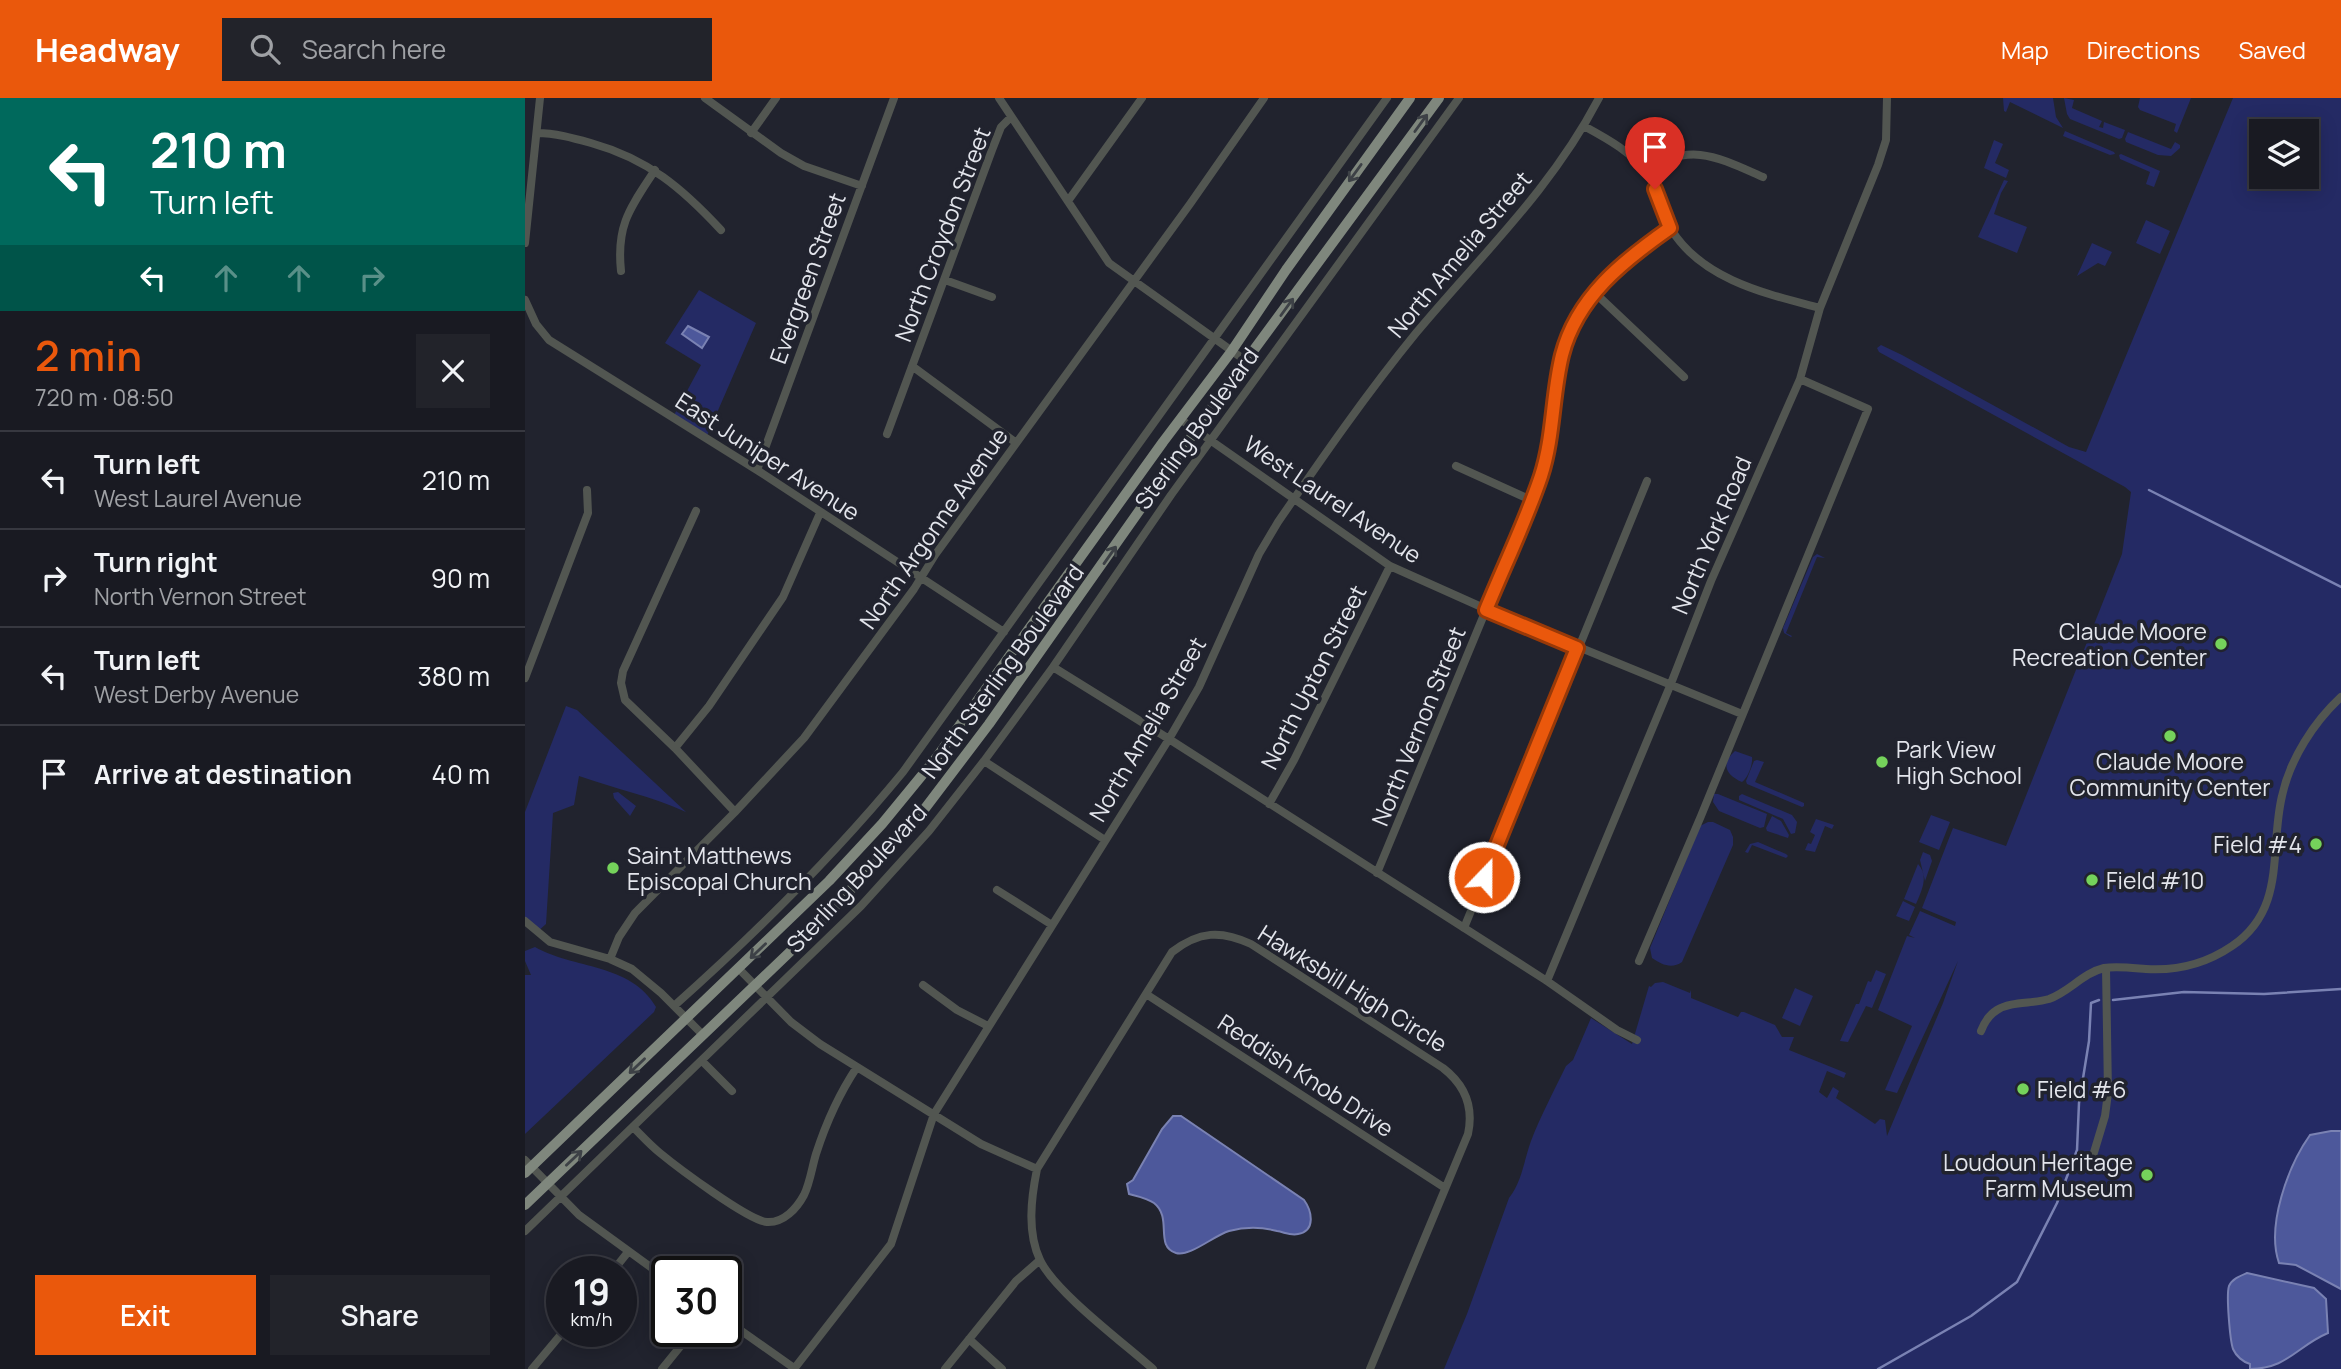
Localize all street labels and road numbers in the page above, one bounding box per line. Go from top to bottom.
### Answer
street label: North Croydon Street [886,122,998,346]
street label: North Amelia Street [1380,164,1538,344]
street label: Evergreen Street [761,188,853,368]
street label: Sterling Boulevard [1126,341,1266,515]
street label: East Juniper Avenue [670,384,866,528]
street label: North Argonne Avenue [851,421,1015,635]
street label: West Laurel Avenue [1238,428,1428,570]
street label: North York Road [1663,451,1759,619]
street label: North Sterling Boulevard [913,557,1091,785]
street label: North Upton Street [1253,579,1373,775]
street label: North Vernon Street [1363,622,1473,830]
street label: North Amelia Street [1081,631,1213,827]
street label: Sterling Boulevard [779,797,933,959]
street label: Hawksbill High Circle [1252,917,1454,1059]
street label: Reddish Knob Drive [1212,1006,1400,1144]

